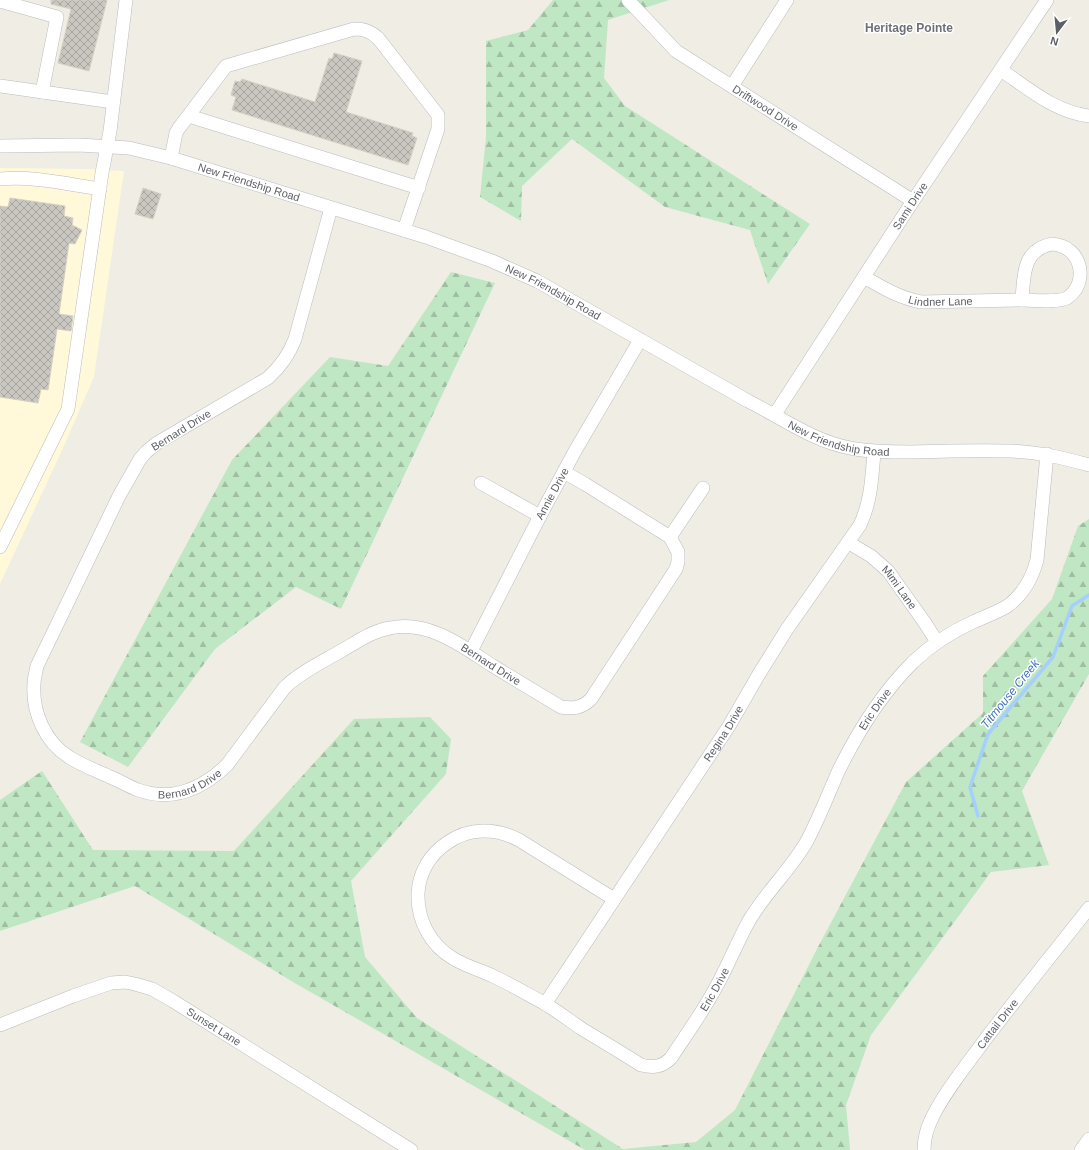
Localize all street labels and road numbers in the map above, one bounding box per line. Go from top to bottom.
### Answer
street label: Driftwood Drive [731,82,801,133]
street label: New Friendship Road [197,161,301,204]
street label: Sami Drive [890,180,930,232]
street label: New Friendship Road [504,262,603,322]
street label: Lindner Lane [907,293,973,308]
street label: Bernard Drive [149,407,213,453]
street label: New Friendship Road [786,418,890,458]
street label: Annie Drive [533,466,571,522]
street label: Mimi Lane [880,563,919,611]
street label: Bernard Drive [459,641,523,687]
street label: Eric Drive [856,686,893,732]
street label: Regina Drive [701,704,745,764]
street label: Bernard Drive [158,767,224,801]
street label: Eric Drive [698,966,731,1013]
street label: Cattail Drive [974,997,1020,1051]
street label: Sunset Lane [184,1005,243,1048]

